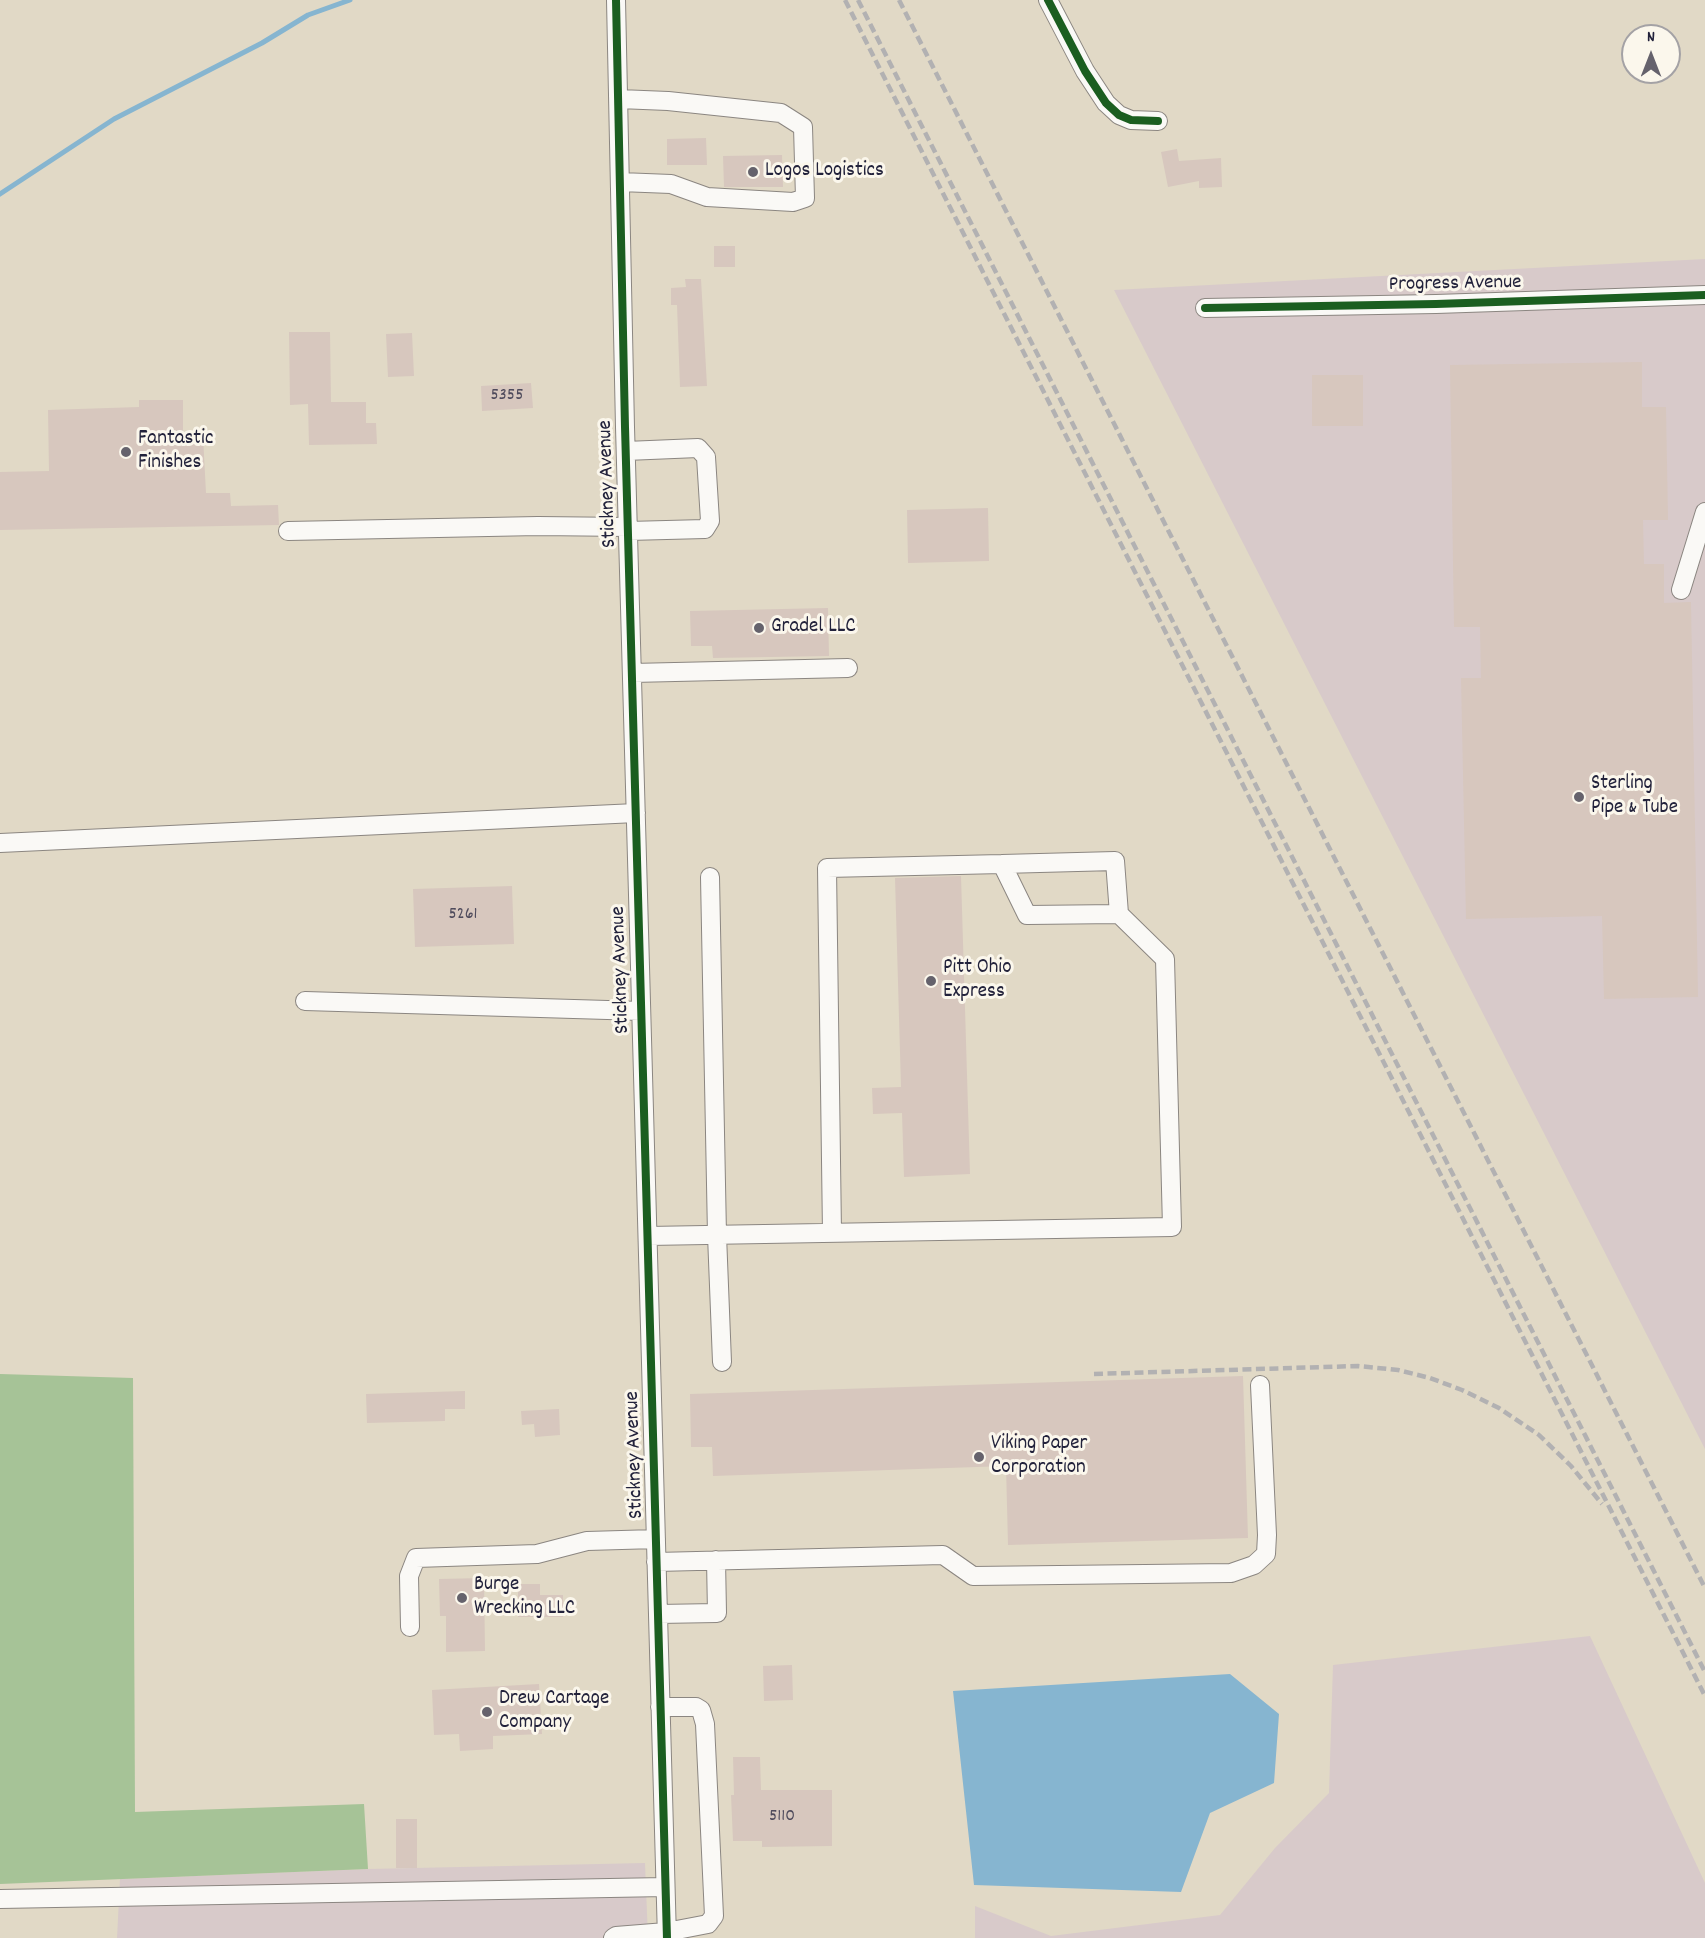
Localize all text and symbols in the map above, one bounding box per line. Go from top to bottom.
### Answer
north arrow [1621,24,1681,84]
text: N [1647,26,1655,49]
place label: Logos Logistics [765,159,884,185]
marker: Logos Logistics [746,165,760,179]
street label: Progress Avenue [1388,271,1522,299]
house number: 5355 [491,386,523,408]
street label: Stickney Avenue [594,420,624,548]
place label: Fantastic Finishes [138,427,213,477]
marker: Fantastic Finishes [119,445,133,459]
place label: Gradel LLC [771,615,856,641]
marker: Gradel LLC [752,621,766,635]
place label: Sterling Pipe & Tube [1591,772,1678,822]
marker: Sterling Pipe & Tube [1572,790,1586,804]
house number: 5261 [449,905,477,927]
street label: Stickney Avenue [607,906,637,1034]
place label: Pitt Ohio Express [943,956,1012,1006]
marker: Pitt Ohio Express [924,974,938,988]
street label: Stickney Avenue [621,1391,651,1519]
place label: Viking Paper Corporation [991,1432,1087,1482]
marker: Viking Paper Corporation [972,1450,986,1464]
place label: Burge Wrecking LLC [474,1573,575,1623]
marker: Burge Wrecking LLC [455,1591,469,1605]
place label: Drew Cartage Company [499,1687,609,1737]
marker: Drew Cartage Company [480,1705,494,1719]
house number: 5110 [769,1807,795,1829]

